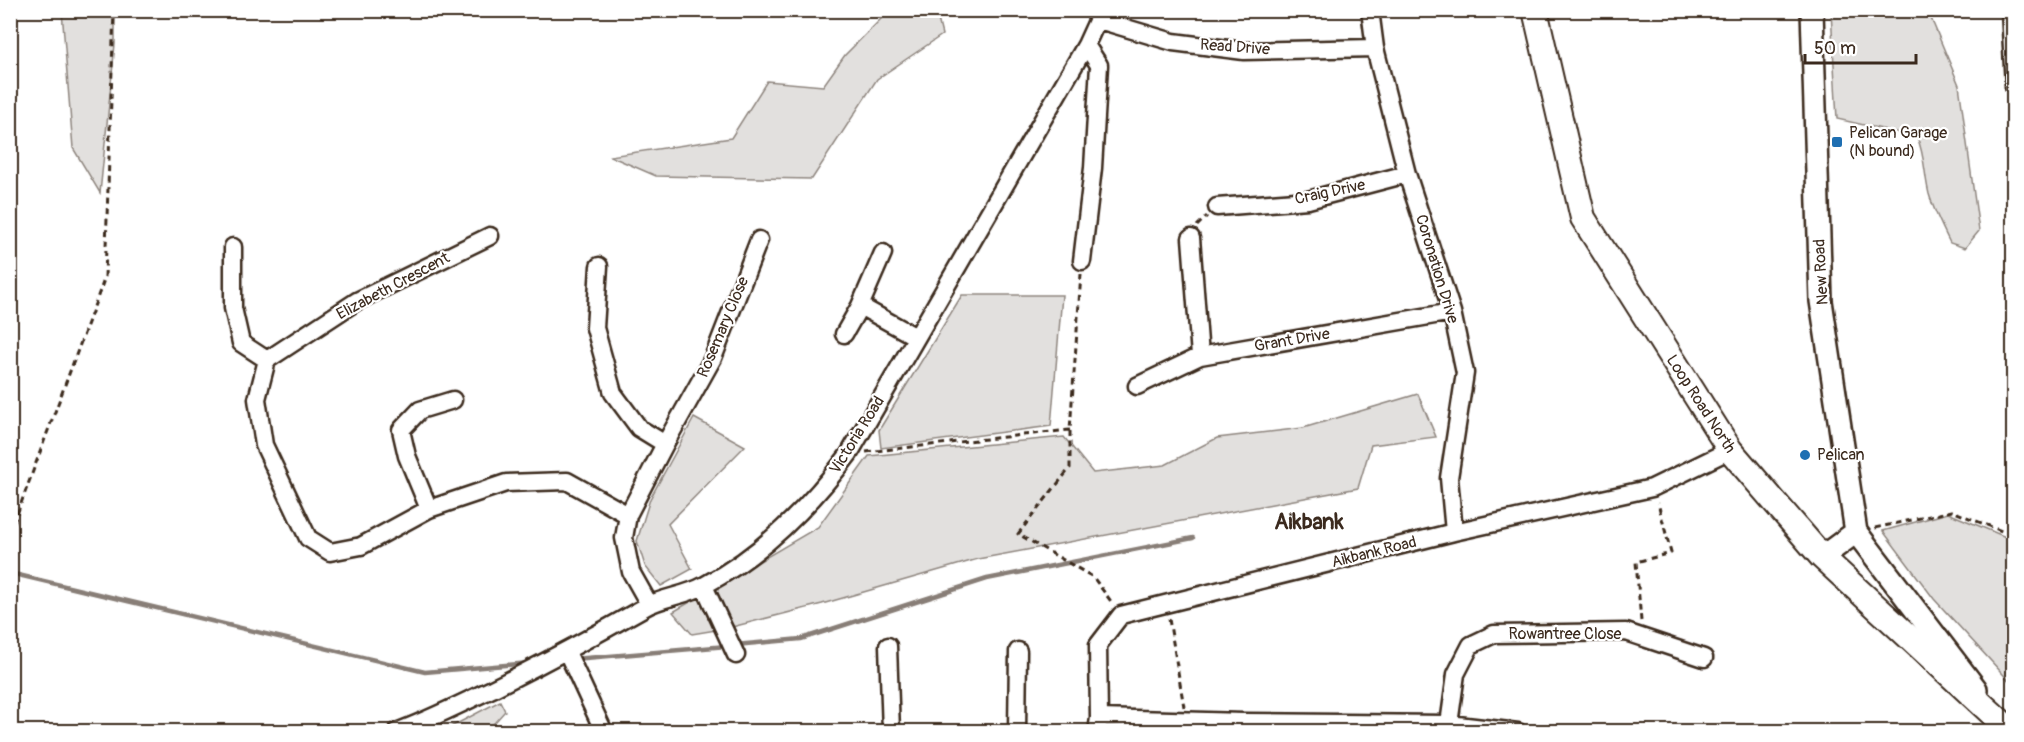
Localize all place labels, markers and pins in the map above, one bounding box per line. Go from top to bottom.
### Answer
place label: Pelican Garage (N bound) [1849,123,1947,161]
marker: Pelican Garage (N bound) [1830,135,1844,149]
place label: Pelican [1817,445,1865,465]
marker: Pelican [1798,448,1812,462]

